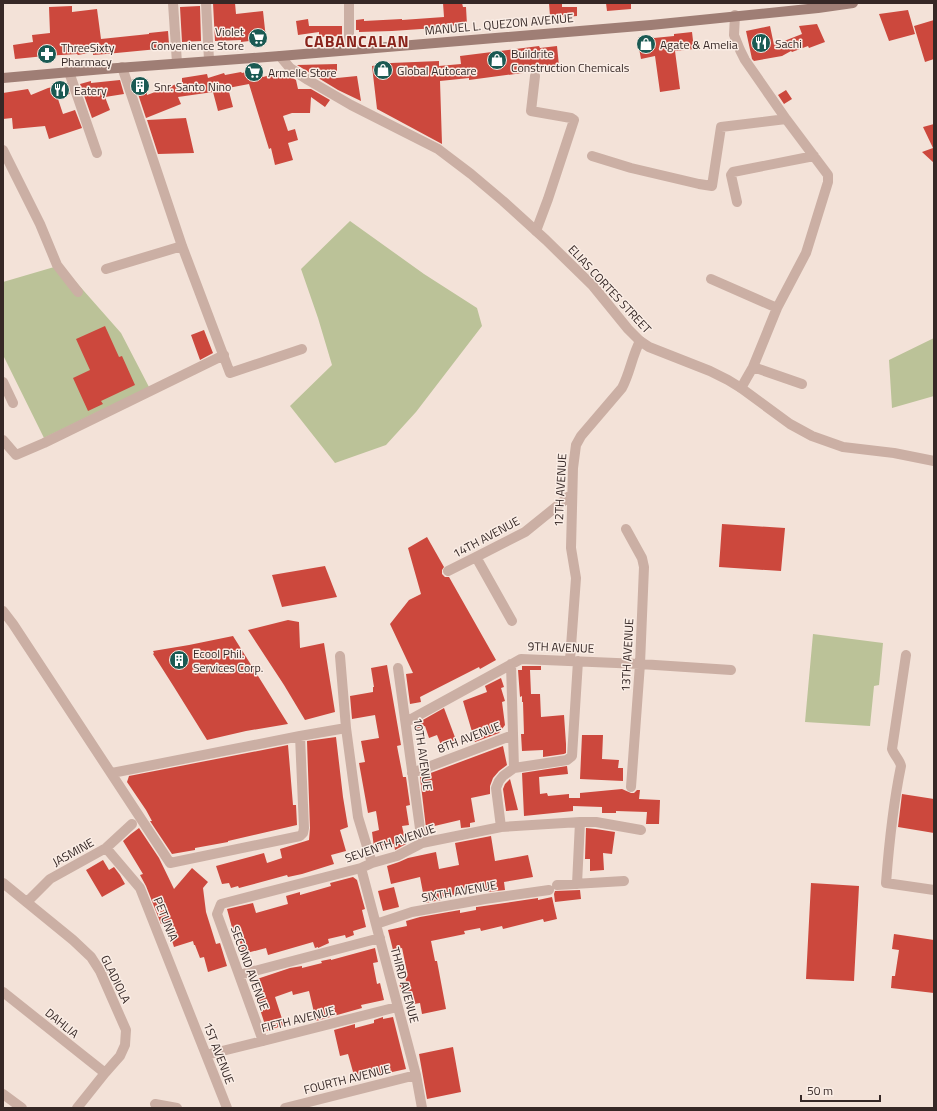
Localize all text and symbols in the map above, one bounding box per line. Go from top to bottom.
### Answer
street label: MANUEL L. QUEZON AVENUE [424,8,575,40]
place label: Violet Convenience Store [151,22,245,55]
supermarket icon: Violet Convenience Store [247,27,269,49]
district label: CABANCALAN [304,29,410,53]
restaurant icon: Sachi [750,32,772,54]
shop icon: Agate & Amelia [635,33,657,55]
place label: Sachi [775,34,802,53]
place label: Agate & Amelia [660,35,738,54]
place label: ThreeSixty Pharmacy [61,38,115,71]
pharmacy icon: ThreeSixty Pharmacy [36,43,58,65]
place label: Buildrite Construction Chemicals [511,44,630,77]
shop icon: Buildrite Construction Chemicals [486,49,508,71]
shop icon: Global Autocare [372,59,394,81]
supermarket icon: Armelle Store [243,61,265,83]
place label: Global Autocare [397,61,477,80]
place label: Armelle Store [268,63,337,82]
building icon: Snr. Santo Nino [129,75,151,97]
place label: Snr. Santo Nino [154,77,231,96]
restaurant icon: Eatery [49,79,71,101]
place label: Eatery [74,81,107,100]
street label: ELIAS CORTES STREET [564,240,657,338]
street label: 12TH AVENUE [549,452,571,527]
street label: 14TH AVENUE [449,511,523,563]
street label: 13TH AVENUE [616,617,638,692]
street label: 9TH AVENUE [527,636,595,658]
place label: Ecool Phil. Services Corp. [193,644,263,677]
building icon: Ecool Phil. Services Corp. [168,649,190,671]
street label: 10TH AVENUE [408,716,438,792]
street label: 8TH AVENUE [434,716,504,758]
street label: SEVENTH AVENUE [342,818,438,867]
street label: JASMINE [49,833,98,871]
street label: SIXTH AVENUE [420,875,498,907]
street label: PETUNIA [149,894,183,944]
street label: SECOND AVENUE [226,923,274,1013]
street label: THIRD AVENUE [386,945,424,1025]
street label: GLADIOLA [96,952,136,1006]
street label: FIFTH AVENUE [259,1001,337,1037]
street label: DAHLIA [41,1003,83,1043]
street label: 1ST AVENUE [198,1019,240,1087]
street label: FOURTH AVENUE [301,1059,393,1099]
scale bar [801,1077,880,1103]
text: 50 m [807,1081,833,1100]

